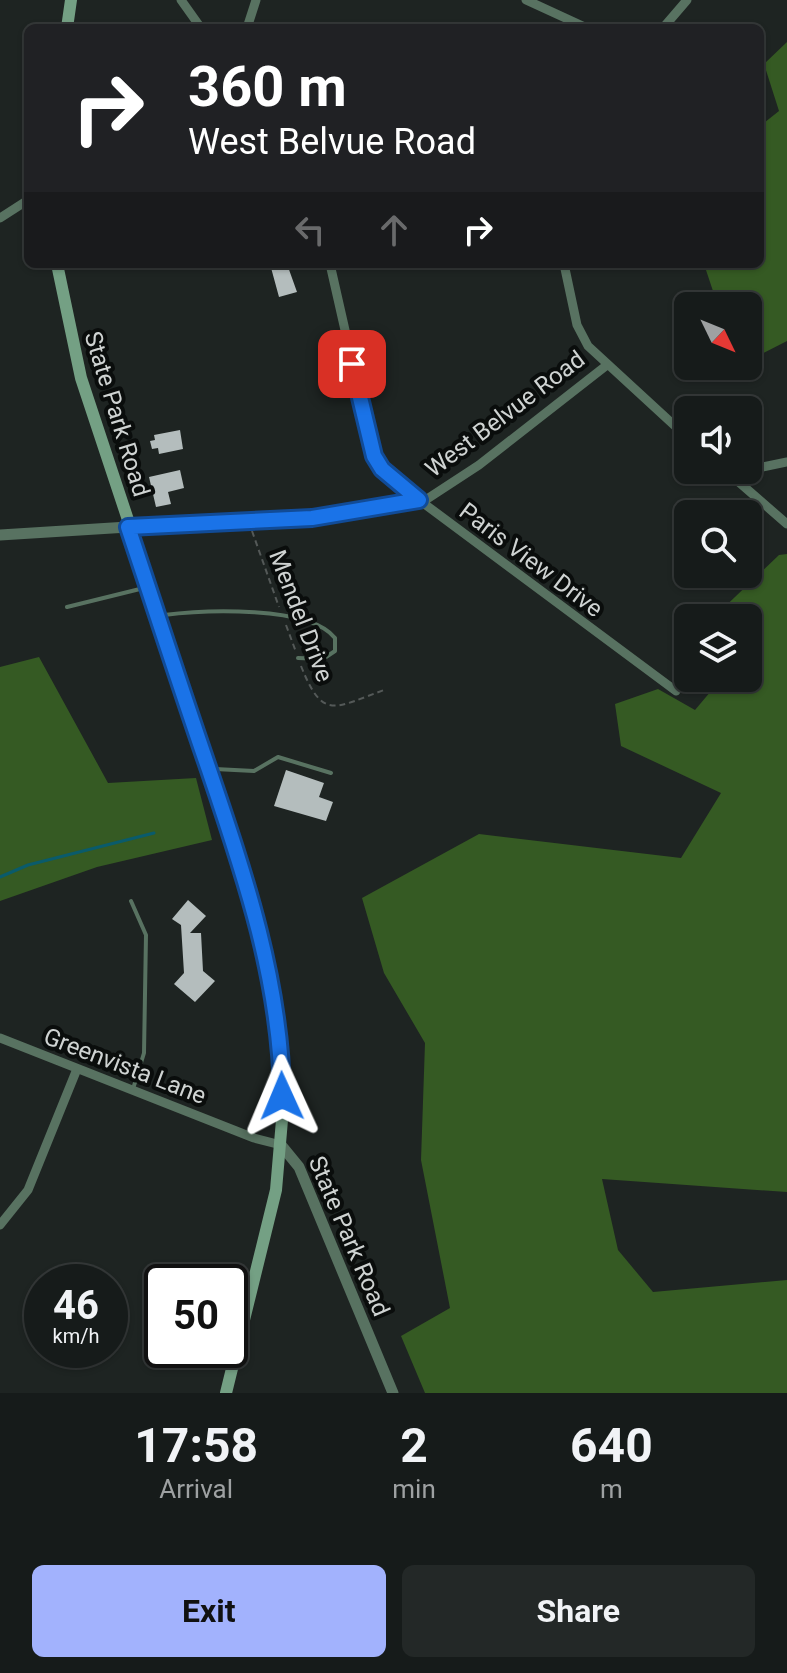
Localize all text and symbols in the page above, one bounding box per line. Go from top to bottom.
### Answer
text: 360 m [188,54,347,120]
icon: right [56,56,160,160]
text: West Belvue Road [188,121,476,163]
icon: left [288,208,332,252]
icon: ahead [372,208,416,252]
icon: right [456,208,500,252]
north arrow [674,292,762,380]
map controls [674,292,762,692]
street label: State Park Road [79,328,155,500]
pin [318,330,386,398]
icon: arrive [330,342,374,386]
street label: West Belvue Road [420,345,590,483]
button: sound [674,396,762,484]
street label: Paris View Drive [454,497,608,623]
button: search [674,500,762,588]
street label: Mendel Drive [263,546,339,686]
button: layers [674,604,762,692]
street label: Greenvista Lane [40,1022,210,1110]
position arrow [240,1054,324,1138]
street label: State Park Road [303,1152,395,1320]
speed limit sign: 50 [144,1264,248,1368]
text: 46 [53,1282,99,1329]
text: km/h [53,1324,99,1348]
text: 17:58 [134,1417,258,1474]
text: 2 [400,1417,428,1474]
text: 640 [570,1417,653,1474]
text: Arrival [159,1474,233,1504]
text: min [392,1474,436,1504]
text: m [600,1474,623,1504]
button: Exit [32,1565,386,1657]
button: Share [402,1565,755,1657]

